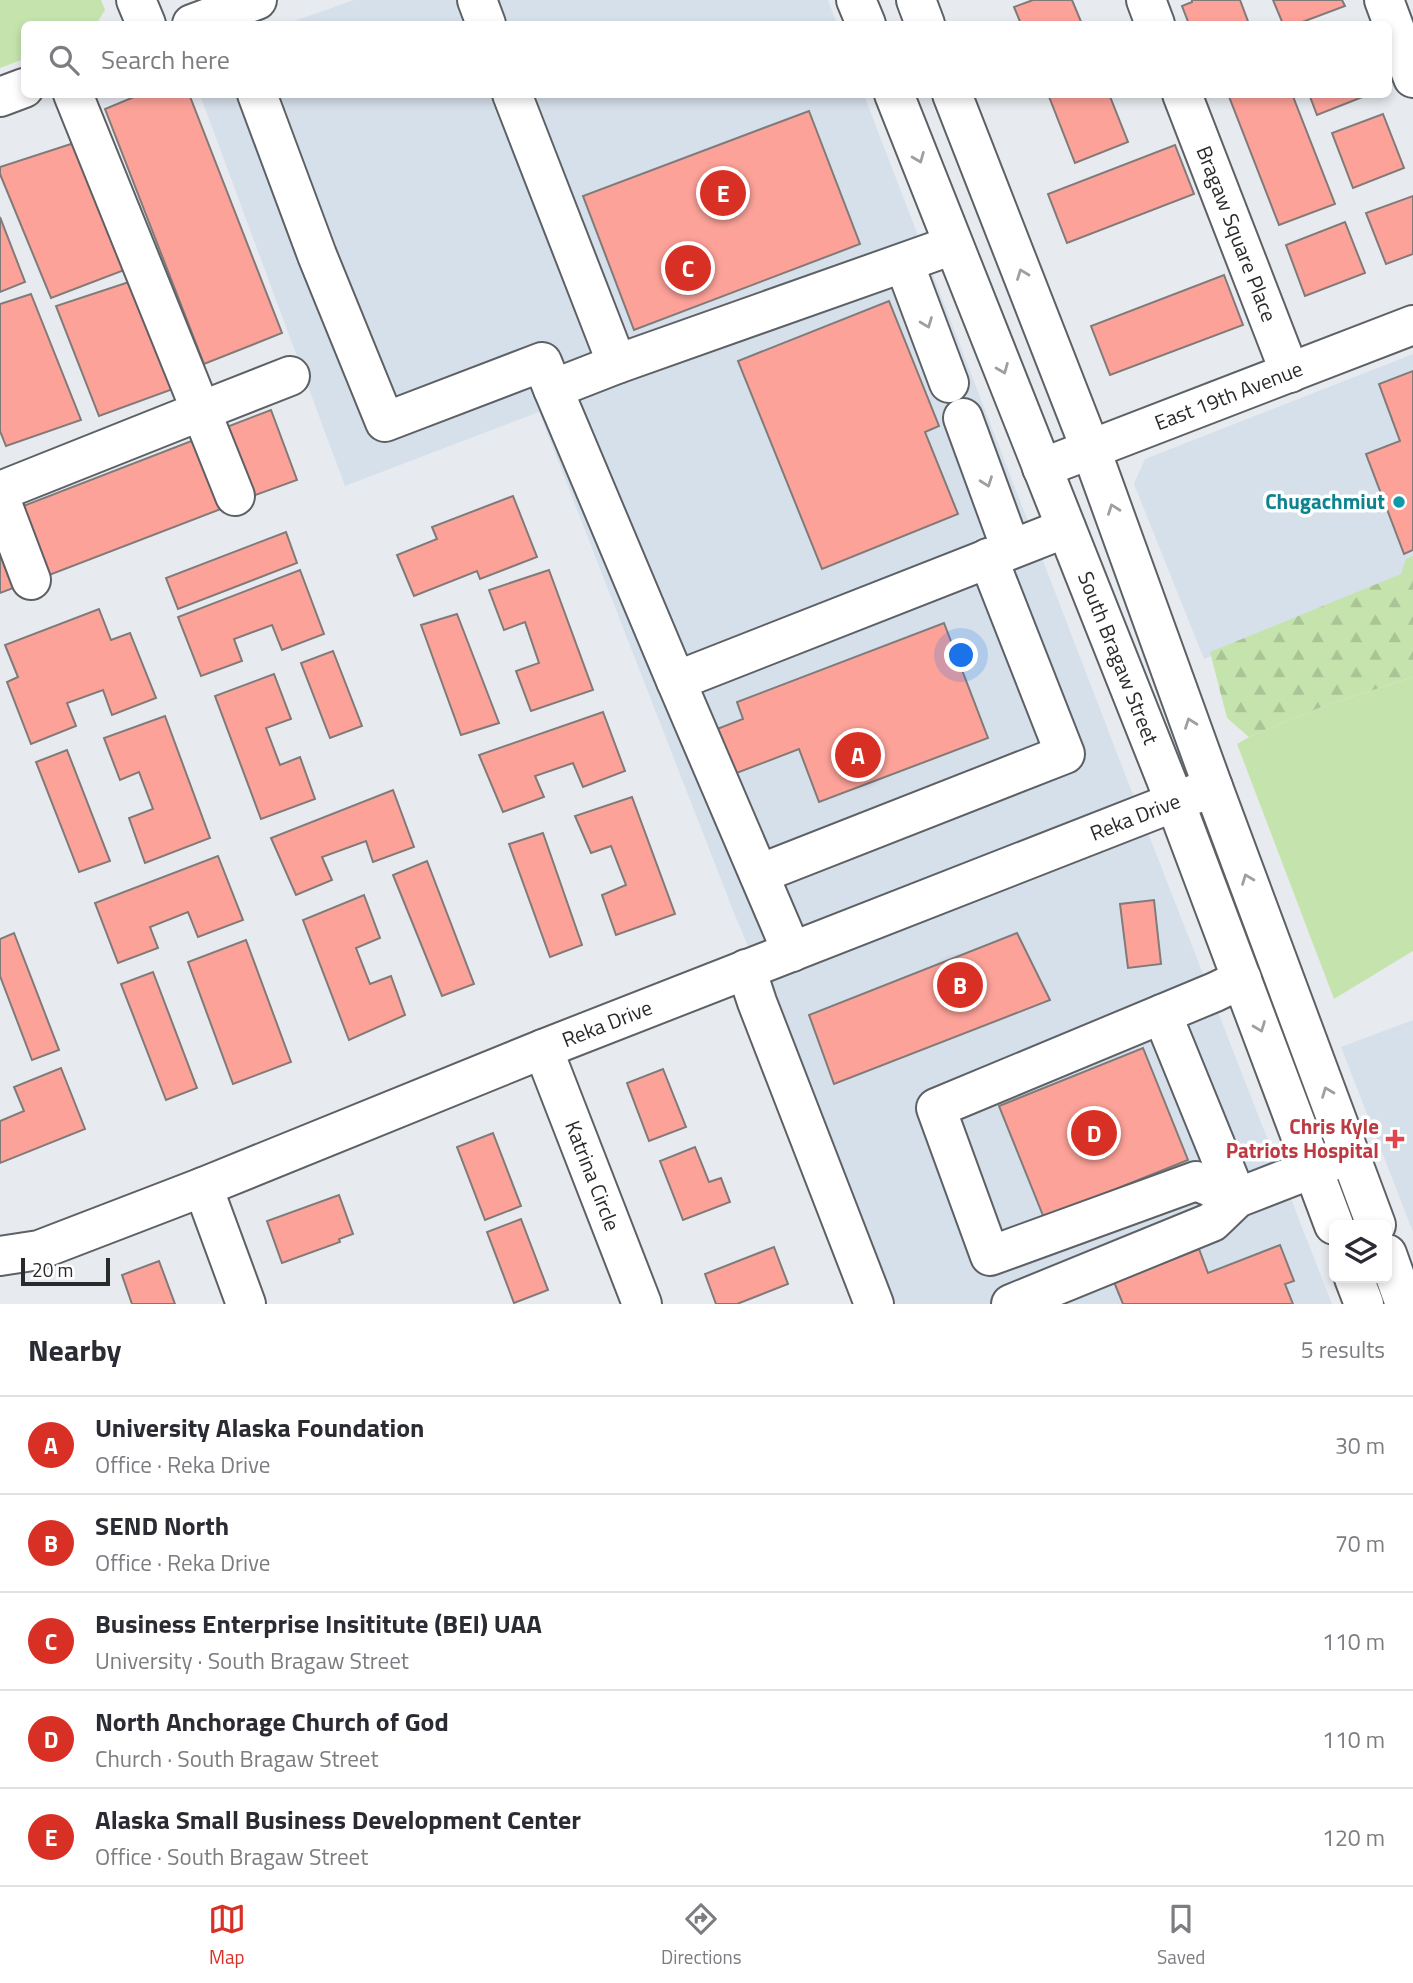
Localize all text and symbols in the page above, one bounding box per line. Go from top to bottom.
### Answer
search box [21,21,1392,98]
text: Search here [101,40,230,79]
icon: search [45,41,83,79]
street label: Bragaw Square Place [1188,141,1286,326]
one-way arrow [910,151,924,163]
pin: E [700,167,746,219]
pin: C [665,242,711,294]
one-way arrow [1017,268,1031,280]
one-way arrow [918,316,932,328]
street label: East 19th Avenue [1150,352,1307,438]
one-way arrow [994,363,1008,375]
one-way arrow [979,475,993,487]
place label: Chugachmiut [1265,485,1385,517]
marker: Chugachmiut [1391,494,1407,510]
one-way arrow [1107,504,1121,516]
street label: South Bragaw Street [1070,566,1168,750]
your location [944,638,978,672]
one-way arrow [1184,718,1198,730]
pin: A [835,729,881,781]
street label: Reka Drive [1085,784,1185,849]
one-way arrow [1242,874,1256,886]
pin: B [937,959,983,1011]
street label: Reka Drive [557,991,657,1055]
one-way arrow [1251,1020,1265,1032]
one-way arrow [1321,1087,1335,1099]
pin: D [1071,1107,1117,1159]
place label: Chris Kyle Patriots Hospital [1226,1110,1379,1166]
street label: Katrina Circle [557,1116,629,1235]
marker: Chris Kyle Patriots Hospital [1385,1129,1405,1149]
map controls [1329,1220,1392,1283]
button: layers [1329,1220,1392,1283]
scale bar [21,1255,110,1287]
text: 20 m [32,1255,73,1284]
text: Nearby [28,1327,121,1373]
text: 5 results [1301,1332,1385,1367]
text: University Alaska Foundation [95,1408,424,1447]
text: A [44,1428,58,1463]
text: 30 m [1335,1428,1385,1463]
text: Office · Reka Drive [95,1447,270,1482]
text: SEND North [95,1506,229,1545]
text: B [44,1526,58,1561]
text: 70 m [1335,1526,1385,1561]
text: Office · Reka Drive [95,1545,270,1580]
text: Business Enterprise Insititute (BEI) UAA [95,1604,542,1643]
text: C [45,1624,57,1659]
text: 110 m [1322,1624,1385,1659]
text: University · South Bragaw Street [95,1643,409,1678]
text: North Anchorage Church of God [95,1702,449,1741]
text: D [44,1722,58,1757]
text: 110 m [1322,1722,1385,1757]
text: Church · South Bragaw Street [95,1741,378,1776]
text: Alaska Small Business Development Center [95,1800,581,1839]
text: E [45,1820,57,1855]
text: 120 m [1322,1820,1385,1855]
text: Office · South Bragaw Street [95,1839,368,1874]
tab: Map [208,1900,246,1971]
tab: Directions [661,1900,742,1971]
tab: Saved [1157,1900,1205,1971]

